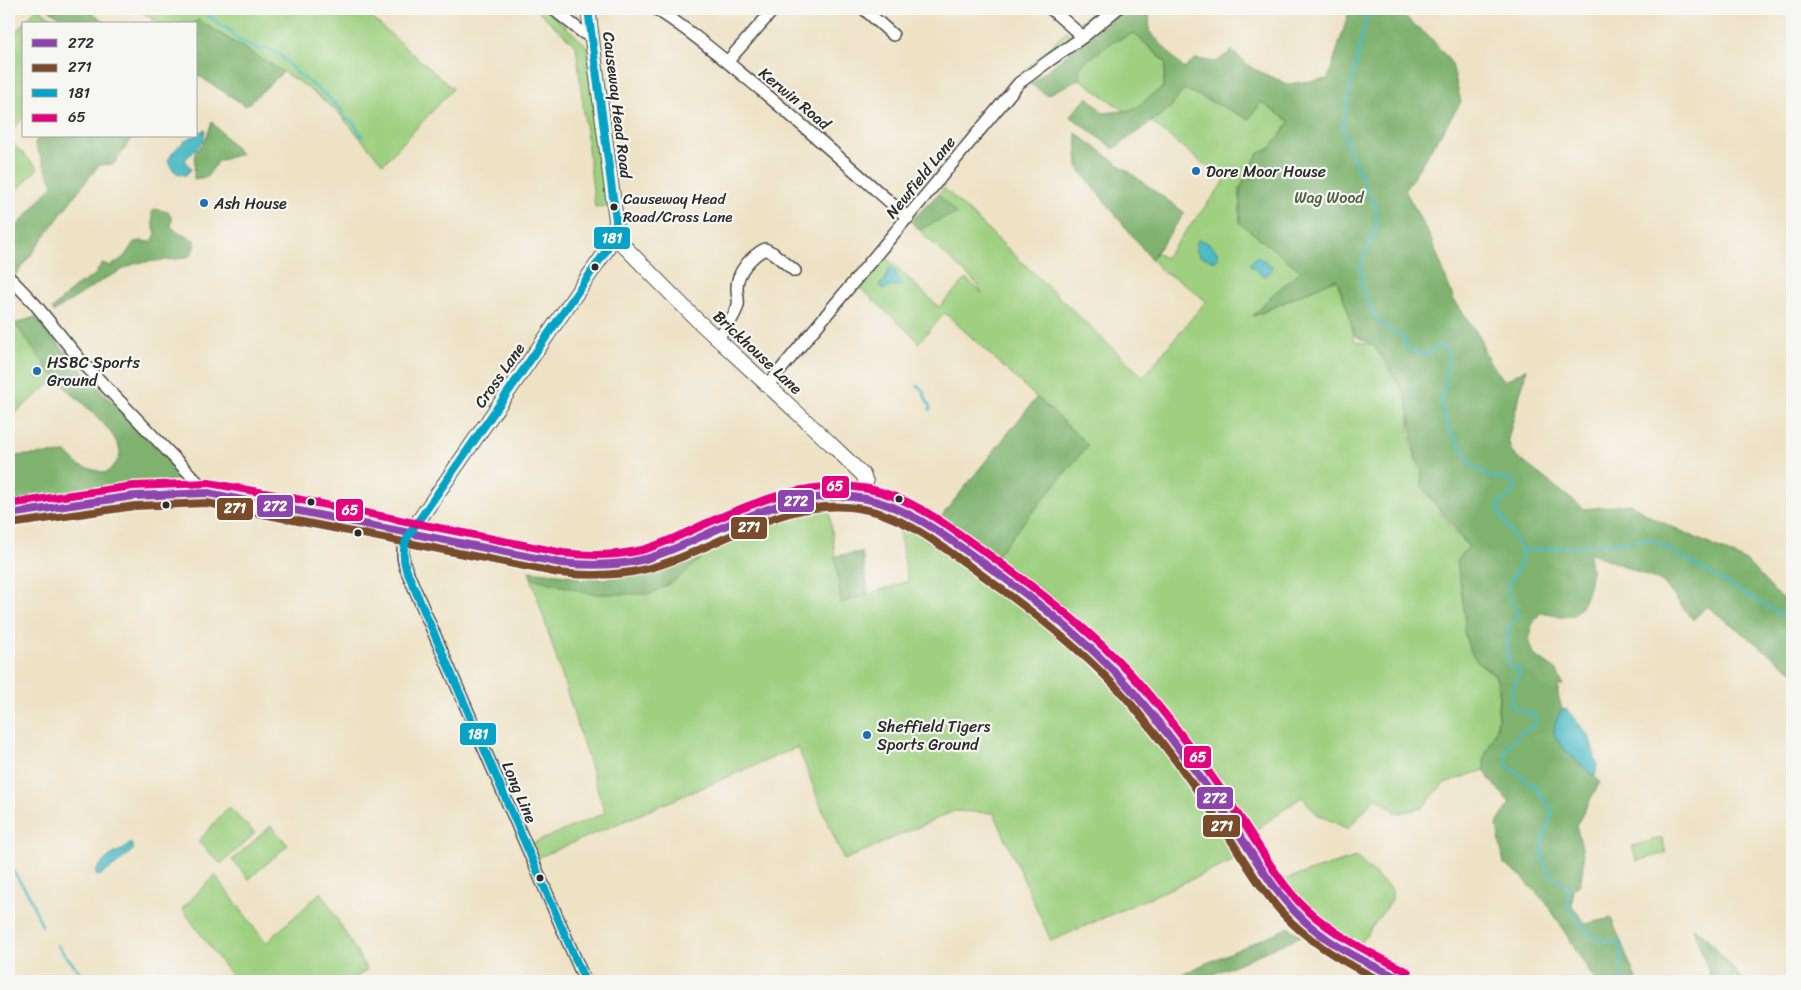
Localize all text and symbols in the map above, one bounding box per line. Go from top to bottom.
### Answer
legend [22,22,198,138]
text: 272 [68,30,94,56]
street label: Causeway Head Road [594,30,641,182]
text: 271 [68,54,92,80]
street label: Kerwin Road [752,59,838,138]
text: 181 [68,80,90,106]
text: 65 [68,104,86,130]
street label: Newfield Lane [878,129,963,225]
place label: Dore Moor House [1206,157,1326,186]
marker: Dore Moor House [1190,165,1202,177]
park label: Wag Wood [1294,183,1365,212]
place label: Causeway Head Road/Cross Lane [623,186,732,230]
place label: Ash House [213,189,287,218]
marker: Ash House [198,197,210,209]
marker: Causeway Head Road/Cross Lane [609,202,619,212]
line badge: 181 [593,226,631,250]
text: 181 [602,226,622,251]
unlabelled marker [590,262,600,272]
street label: Brickhouse Lane [706,303,810,402]
street label: Cross Lane [466,336,533,414]
place label: HSBC Sports Ground [47,348,140,395]
marker: HSBC Sports Ground [31,365,43,377]
text: 65 [826,474,844,499]
line badge: 65 [821,475,850,499]
line badge: 272 [777,489,815,513]
text: 272 [783,489,809,514]
line badge: 272 [256,494,294,518]
text: 272 [262,494,288,519]
unlabelled marker [894,494,904,504]
text: 271 [223,496,246,521]
line badge: 271 [216,497,254,521]
unlabelled marker [306,497,316,507]
line badge: 65 [335,498,364,522]
text: 65 [341,498,359,523]
unlabelled marker [161,500,171,510]
text: 271 [737,515,760,540]
line badge: 271 [730,516,768,540]
unlabelled marker [353,528,363,538]
place label: Sheffield Tigers Sports Ground [877,712,991,759]
line badge: 181 [459,722,497,746]
text: 181 [468,722,488,747]
marker: Sheffield Tigers Sports Ground [861,729,873,741]
line badge: 65 [1183,745,1212,769]
text: 65 [1189,745,1207,770]
street label: Long Line [494,757,546,828]
line badge: 272 [1196,786,1234,810]
text: 272 [1202,786,1228,811]
line badge: 271 [1202,814,1241,838]
text: 271 [1210,814,1233,839]
unlabelled marker [535,873,545,883]

